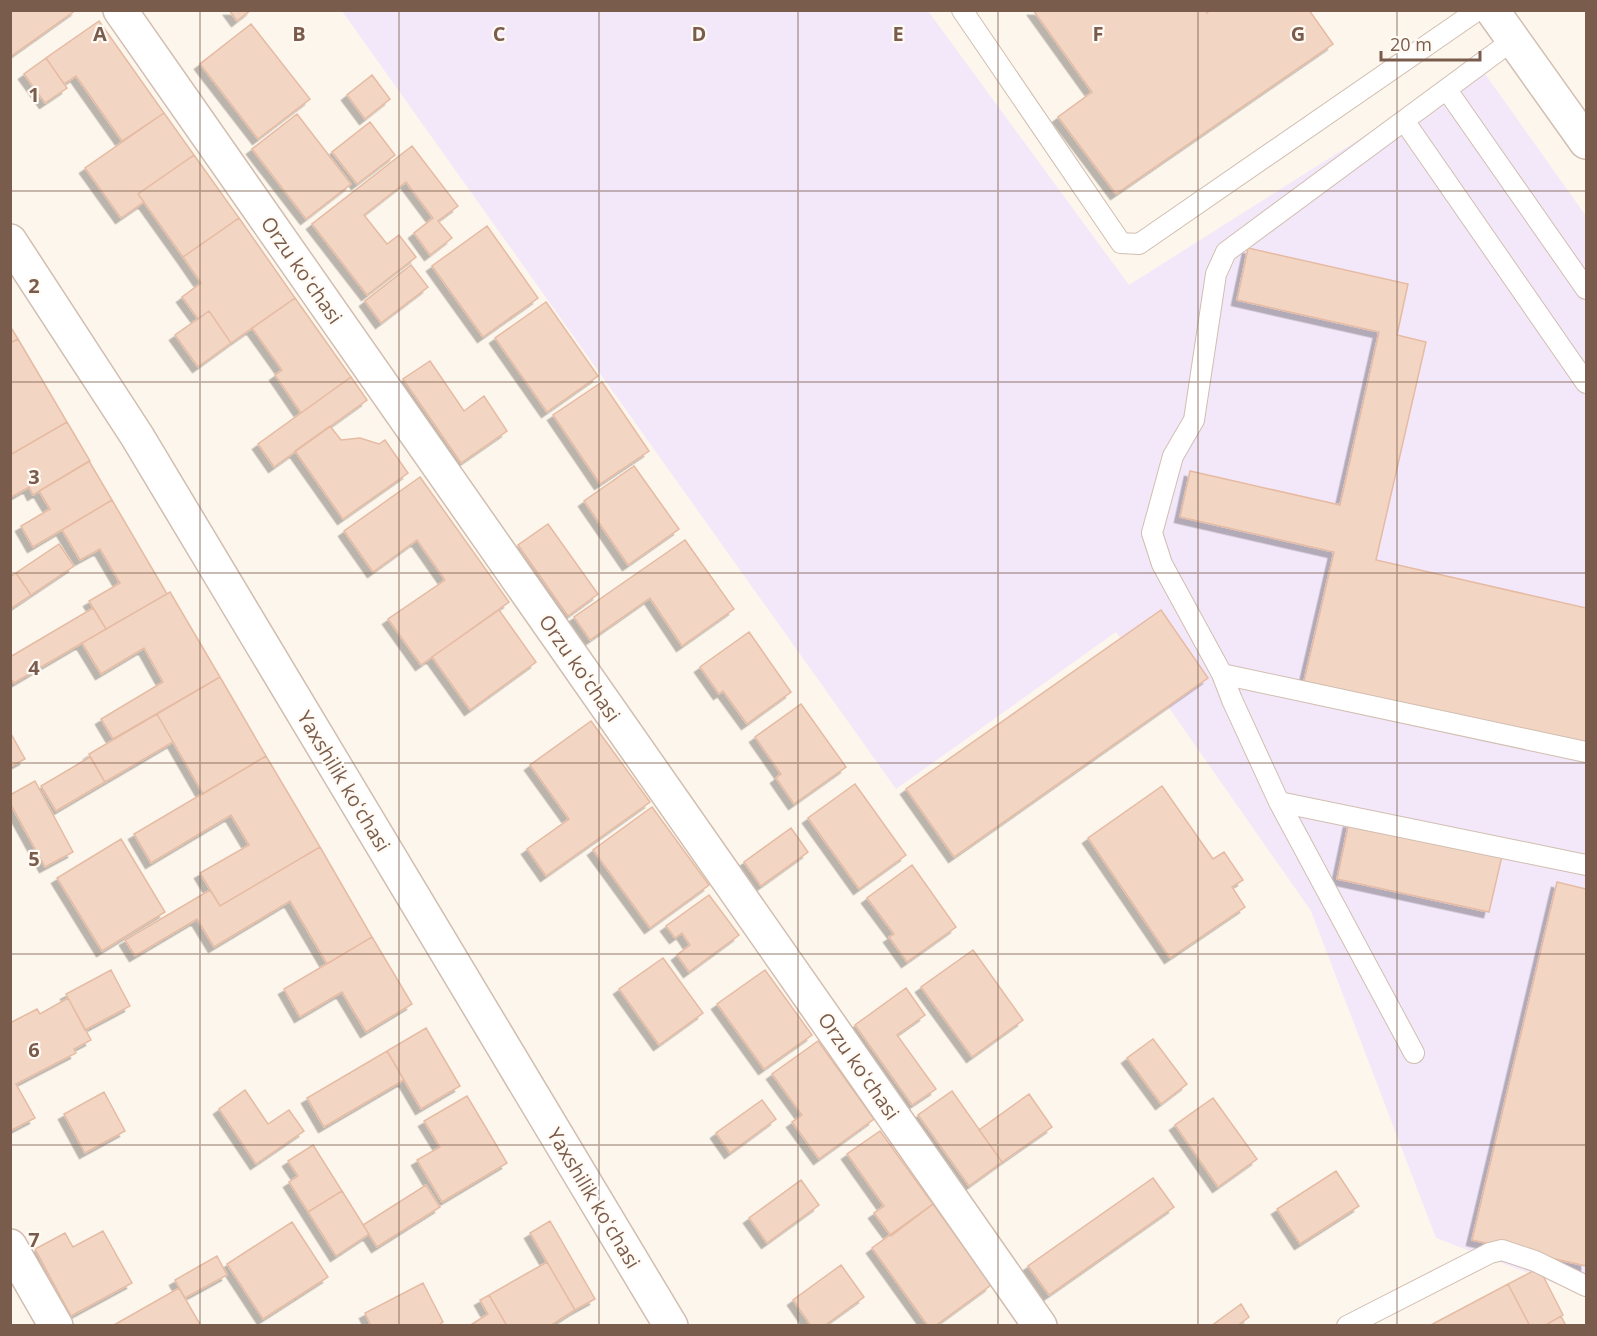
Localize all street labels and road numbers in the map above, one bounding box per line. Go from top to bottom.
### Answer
street label: Orzu koʻchasi [255,211,349,329]
street label: Orzu koʻchasi [533,609,627,727]
street label: Yaxshilik koʻchasi [291,706,397,856]
street label: Orzu koʻchasi [812,1007,906,1125]
street label: Yaxshilik koʻchasi [541,1123,647,1273]

